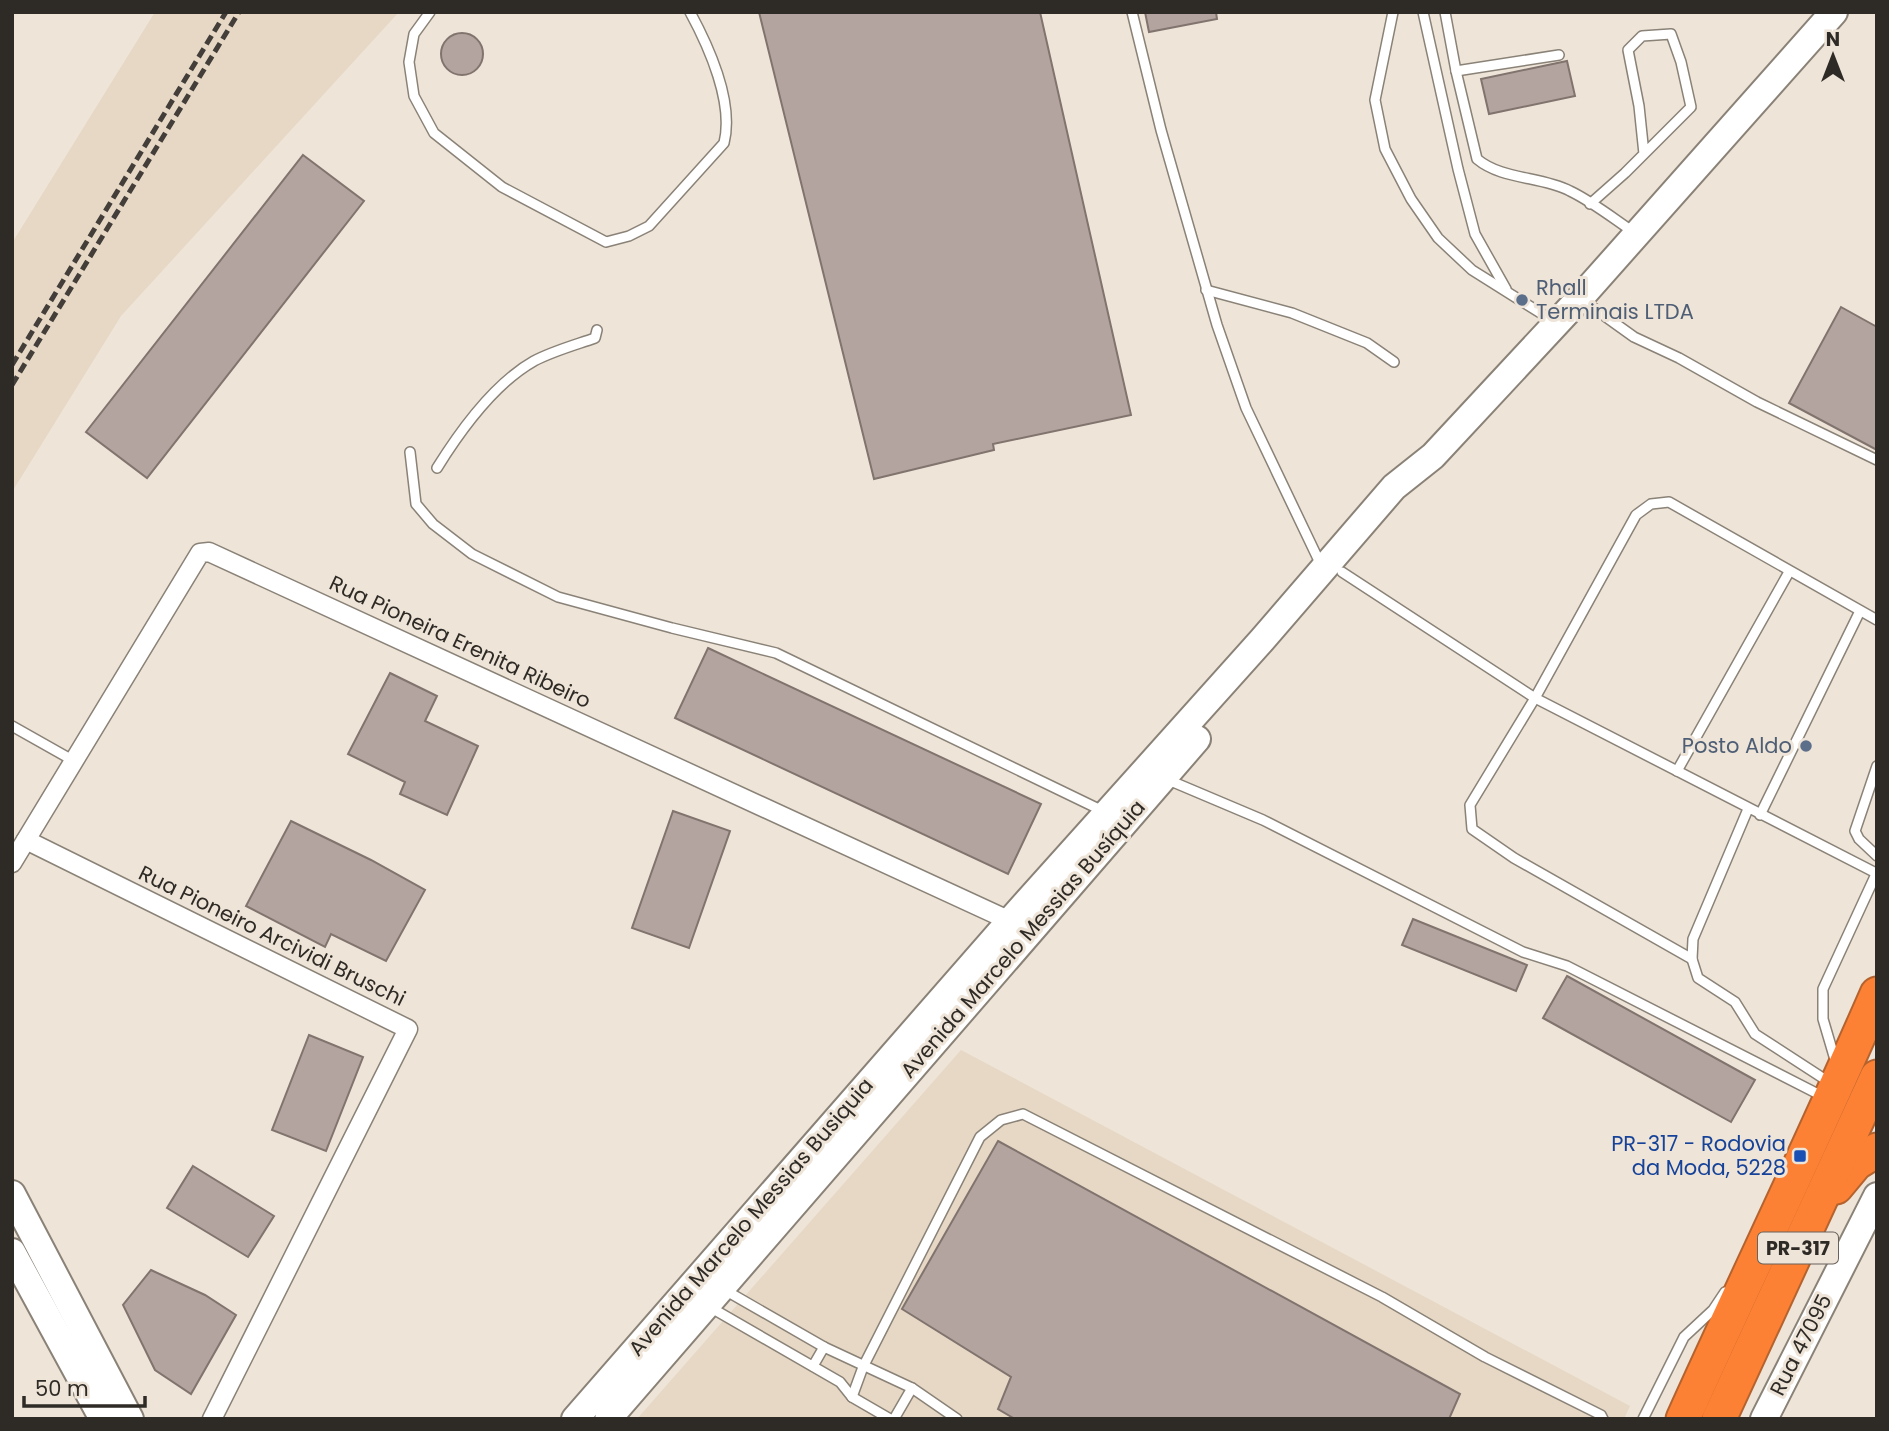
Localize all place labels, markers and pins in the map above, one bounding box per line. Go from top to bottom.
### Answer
place label: Rhall Terminais LTDA [1536,273,1694,326]
marker: Rhall Terminais LTDA [1514,292,1530,308]
place label: Posto Aldo [1682,731,1792,760]
marker: Posto Aldo [1798,738,1814,754]
place label: PR-317 - Rodovia da Moda, 5228 [1611,1129,1786,1182]
marker: PR-317 - Rodovia da Moda, 5228 [1792,1148,1808,1164]

